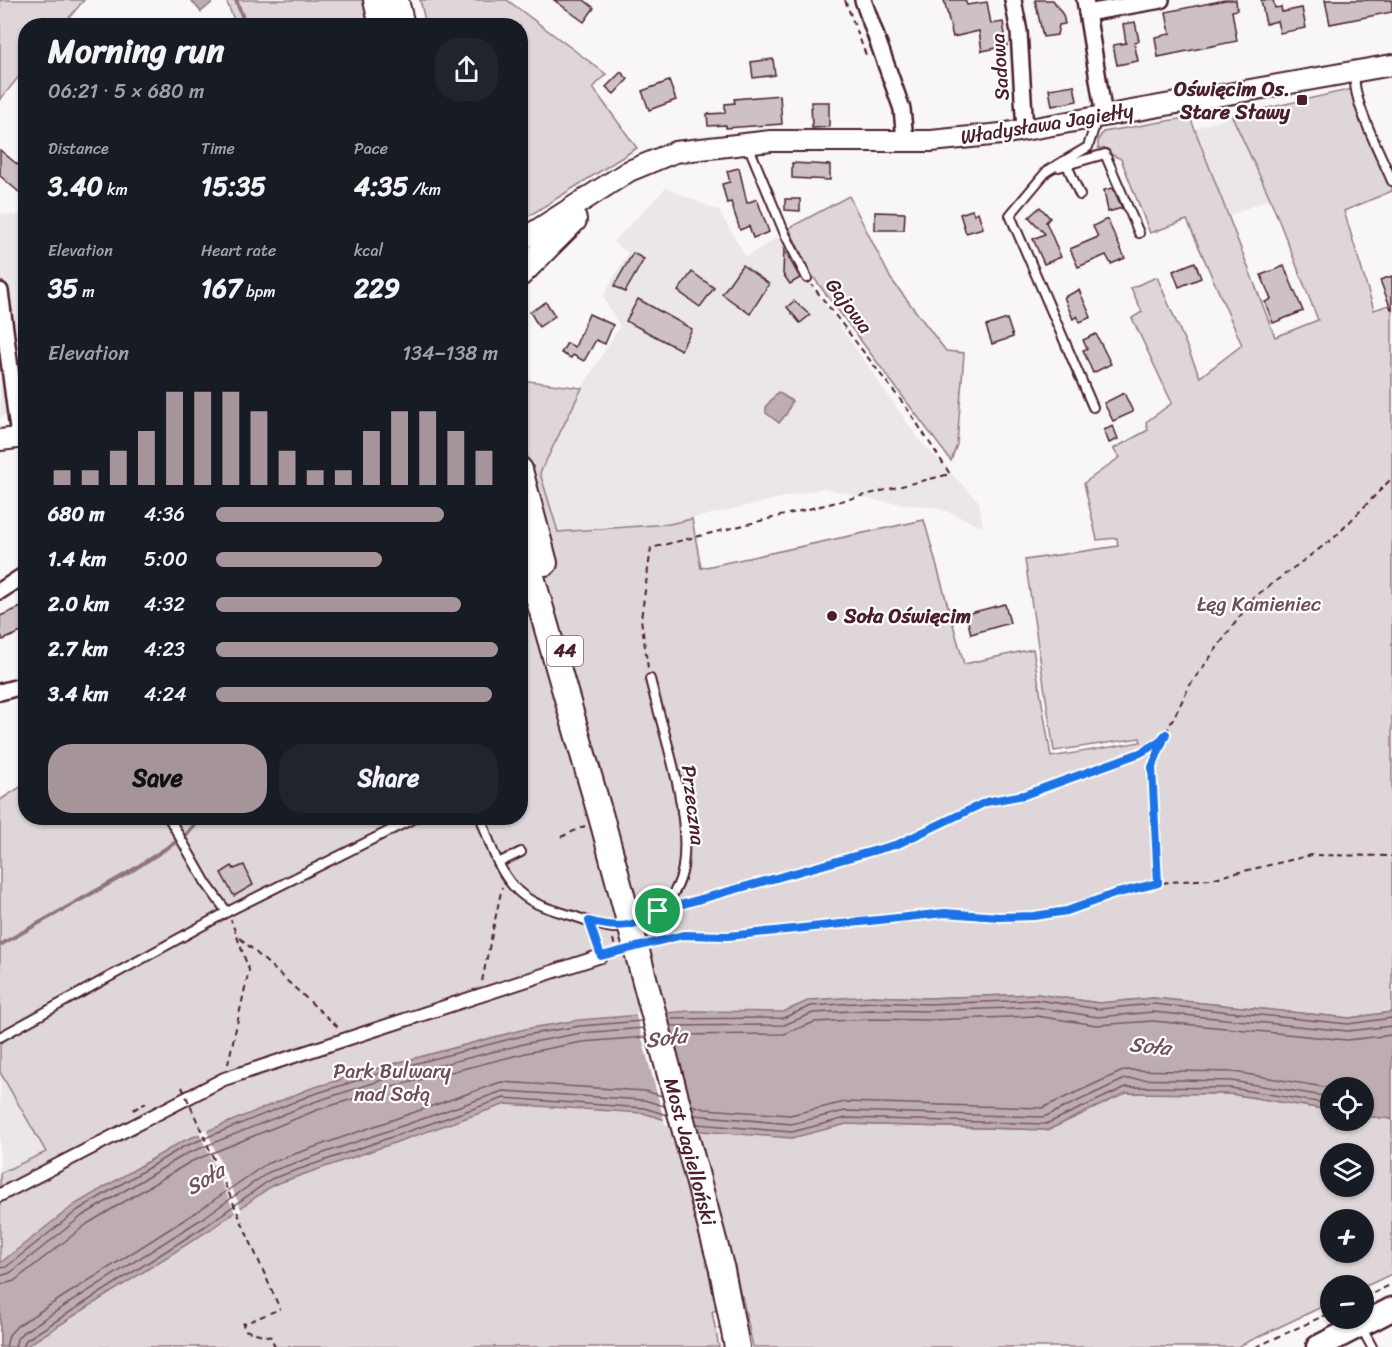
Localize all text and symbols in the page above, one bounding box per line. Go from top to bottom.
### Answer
text: Morning run [48,22,224,80]
street label: Sadowa [980,32,1020,102]
button: share [435,38,498,101]
place label: Oświęcim Os. Stare Stawy [1174,72,1291,130]
text: 06:21 · 5 × 680 m [48,74,204,109]
street label: Władysława Jagiełły [958,93,1137,155]
marker: Oświęcim Os. Stare Stawy [1295,93,1309,107]
text: Distance [48,134,109,163]
text: Time [201,134,235,163]
text: Pace [354,134,388,163]
text: 3.40 [48,163,103,209]
text: 15:35 [201,163,266,209]
text: 4:35 [354,163,408,209]
text: km [103,175,128,204]
text: /km [408,175,441,204]
text: Elevation [48,236,113,265]
text: Heart rate [201,236,276,265]
text: kcal [354,236,383,265]
text: 35 [48,265,78,311]
text: 167 [201,265,242,311]
text: 229 [354,265,400,311]
street label: Gajowa [816,270,882,342]
text: m [78,277,95,306]
text: bpm [242,277,275,306]
text: Elevation [48,336,129,371]
text: 134–138 m [402,336,498,371]
text: 680 m [48,497,105,532]
text: 4:36 [144,497,185,532]
text: 1.4 km [48,542,106,577]
text: 5:00 [144,542,188,577]
text: 2.0 km [48,587,109,622]
text: 4:32 [144,587,185,622]
park label: Łęg Kamieniec [1197,587,1321,622]
place label: Soła Oświęcim [843,599,971,634]
marker: Soła Oświęcim [825,609,839,623]
text: 2.7 km [48,632,108,667]
text: 4:23 [144,632,185,667]
road number: 44 [547,636,583,666]
text: 3.4 km [48,677,109,712]
text: 4:24 [144,677,187,712]
button: Save [48,744,267,813]
button: Share [279,744,498,813]
street label: Przeczna [671,763,715,848]
pin [632,885,683,936]
icon: arrive [641,894,674,927]
water label: Soła [643,1016,691,1059]
water label: Soła [1127,1025,1175,1067]
park label: Park Bulwary nad Sołą [333,1054,452,1112]
street label: Most Jagielloński [654,1074,727,1230]
map controls [1320,1077,1374,1329]
button: locate [1320,1077,1374,1131]
button: layers [1320,1143,1374,1197]
water label: Soła [178,1151,235,1206]
button: + [1320,1209,1374,1263]
button: − [1320,1275,1374,1329]

